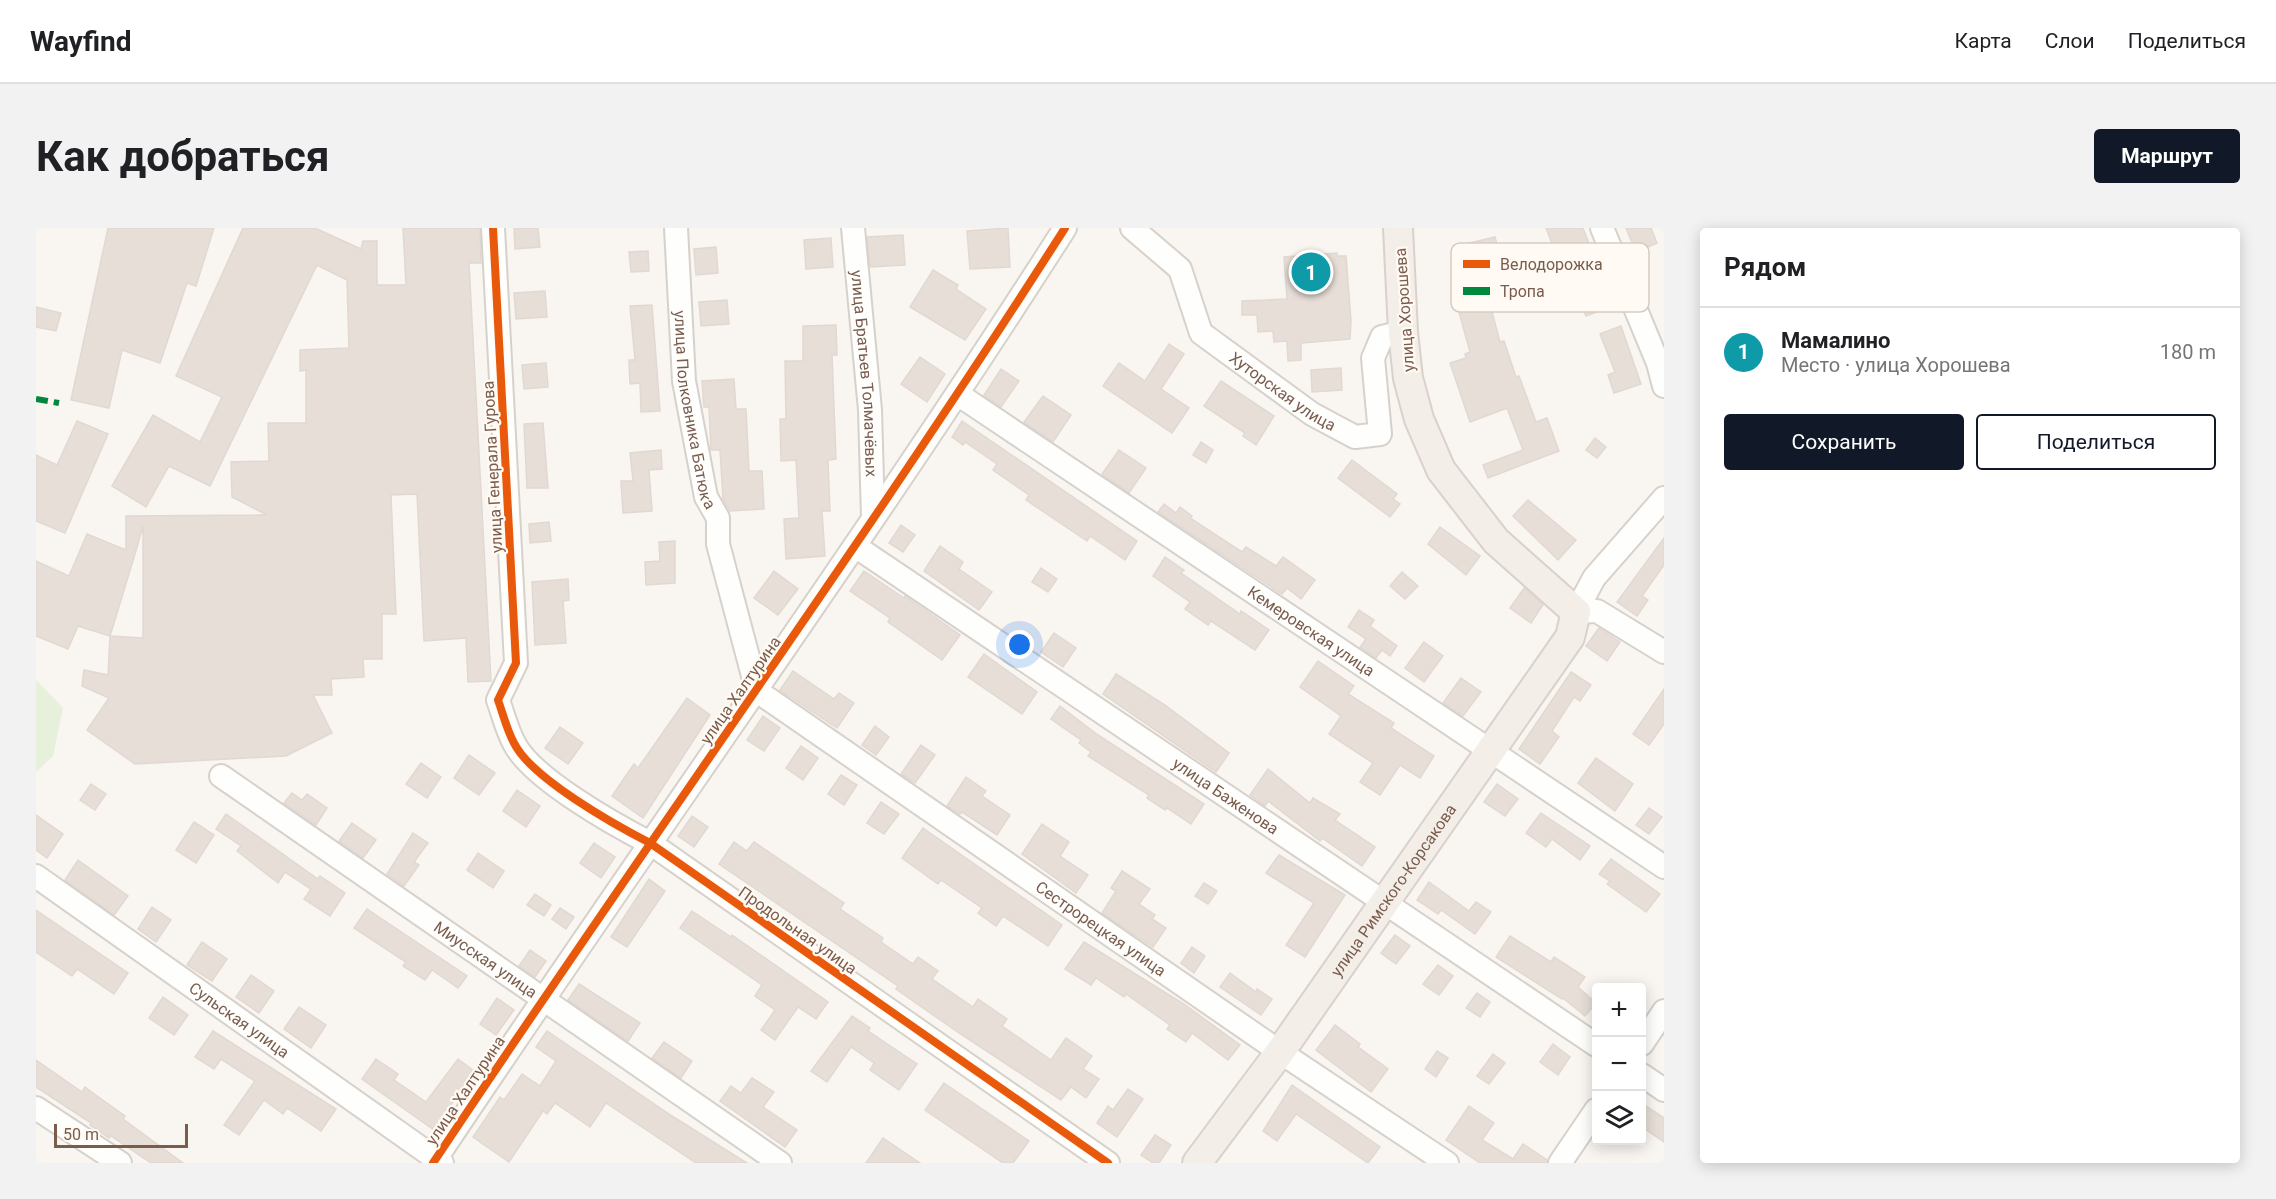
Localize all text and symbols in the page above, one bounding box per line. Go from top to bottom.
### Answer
text: Wayfind [30,25,131,58]
text: Карта [1955,29,2012,53]
text: Слои [2045,29,2095,53]
text: Поделиться [2128,29,2246,53]
button: Маршрут [2094,129,2240,183]
text: Как добраться [36,132,330,181]
legend [1451,243,1649,312]
street label: улица Хорошева [1391,247,1418,373]
pin: 1 [1292,250,1330,294]
text: Рядом [1724,252,1806,282]
text: Велодорожка [1500,255,1603,274]
street label: улица Братьев Толмачёвых [847,269,881,477]
text: Тропа [1500,282,1545,301]
street label: улица Полковника Батюка [670,310,720,513]
text: Мамалино [1781,328,1890,353]
text: 1 [1738,340,1749,364]
text: 180 m [2160,340,2216,364]
street label: Хуторская улица [1226,348,1339,435]
text: Место · улица Хорошева [1781,353,2011,377]
street label: улица Генерала Гурова [478,380,506,554]
button: Сохранить [1724,414,1964,470]
button: Поделиться [1976,414,2216,470]
street label: Кемеровская улица [1244,582,1378,681]
your location [1005,630,1034,659]
street label: улица Халтурина [696,633,785,748]
street label: улица Баженова [1169,754,1282,838]
street label: улица Римского-Корсакова [1327,801,1460,980]
street label: Сестрорецкая улица [1032,877,1170,980]
street label: Продольная улица [735,882,861,978]
street label: Миусская улица [430,917,541,1002]
street label: Сульская улица [185,978,293,1062]
map controls [1592,983,1646,1145]
button: + [1592,983,1646,1037]
street label: улица Халтурина [422,1032,509,1148]
button: − [1592,1037,1646,1091]
button: layers [1592,1091,1646,1145]
scale bar [54,1121,188,1148]
text: 50 m [63,1125,99,1144]

